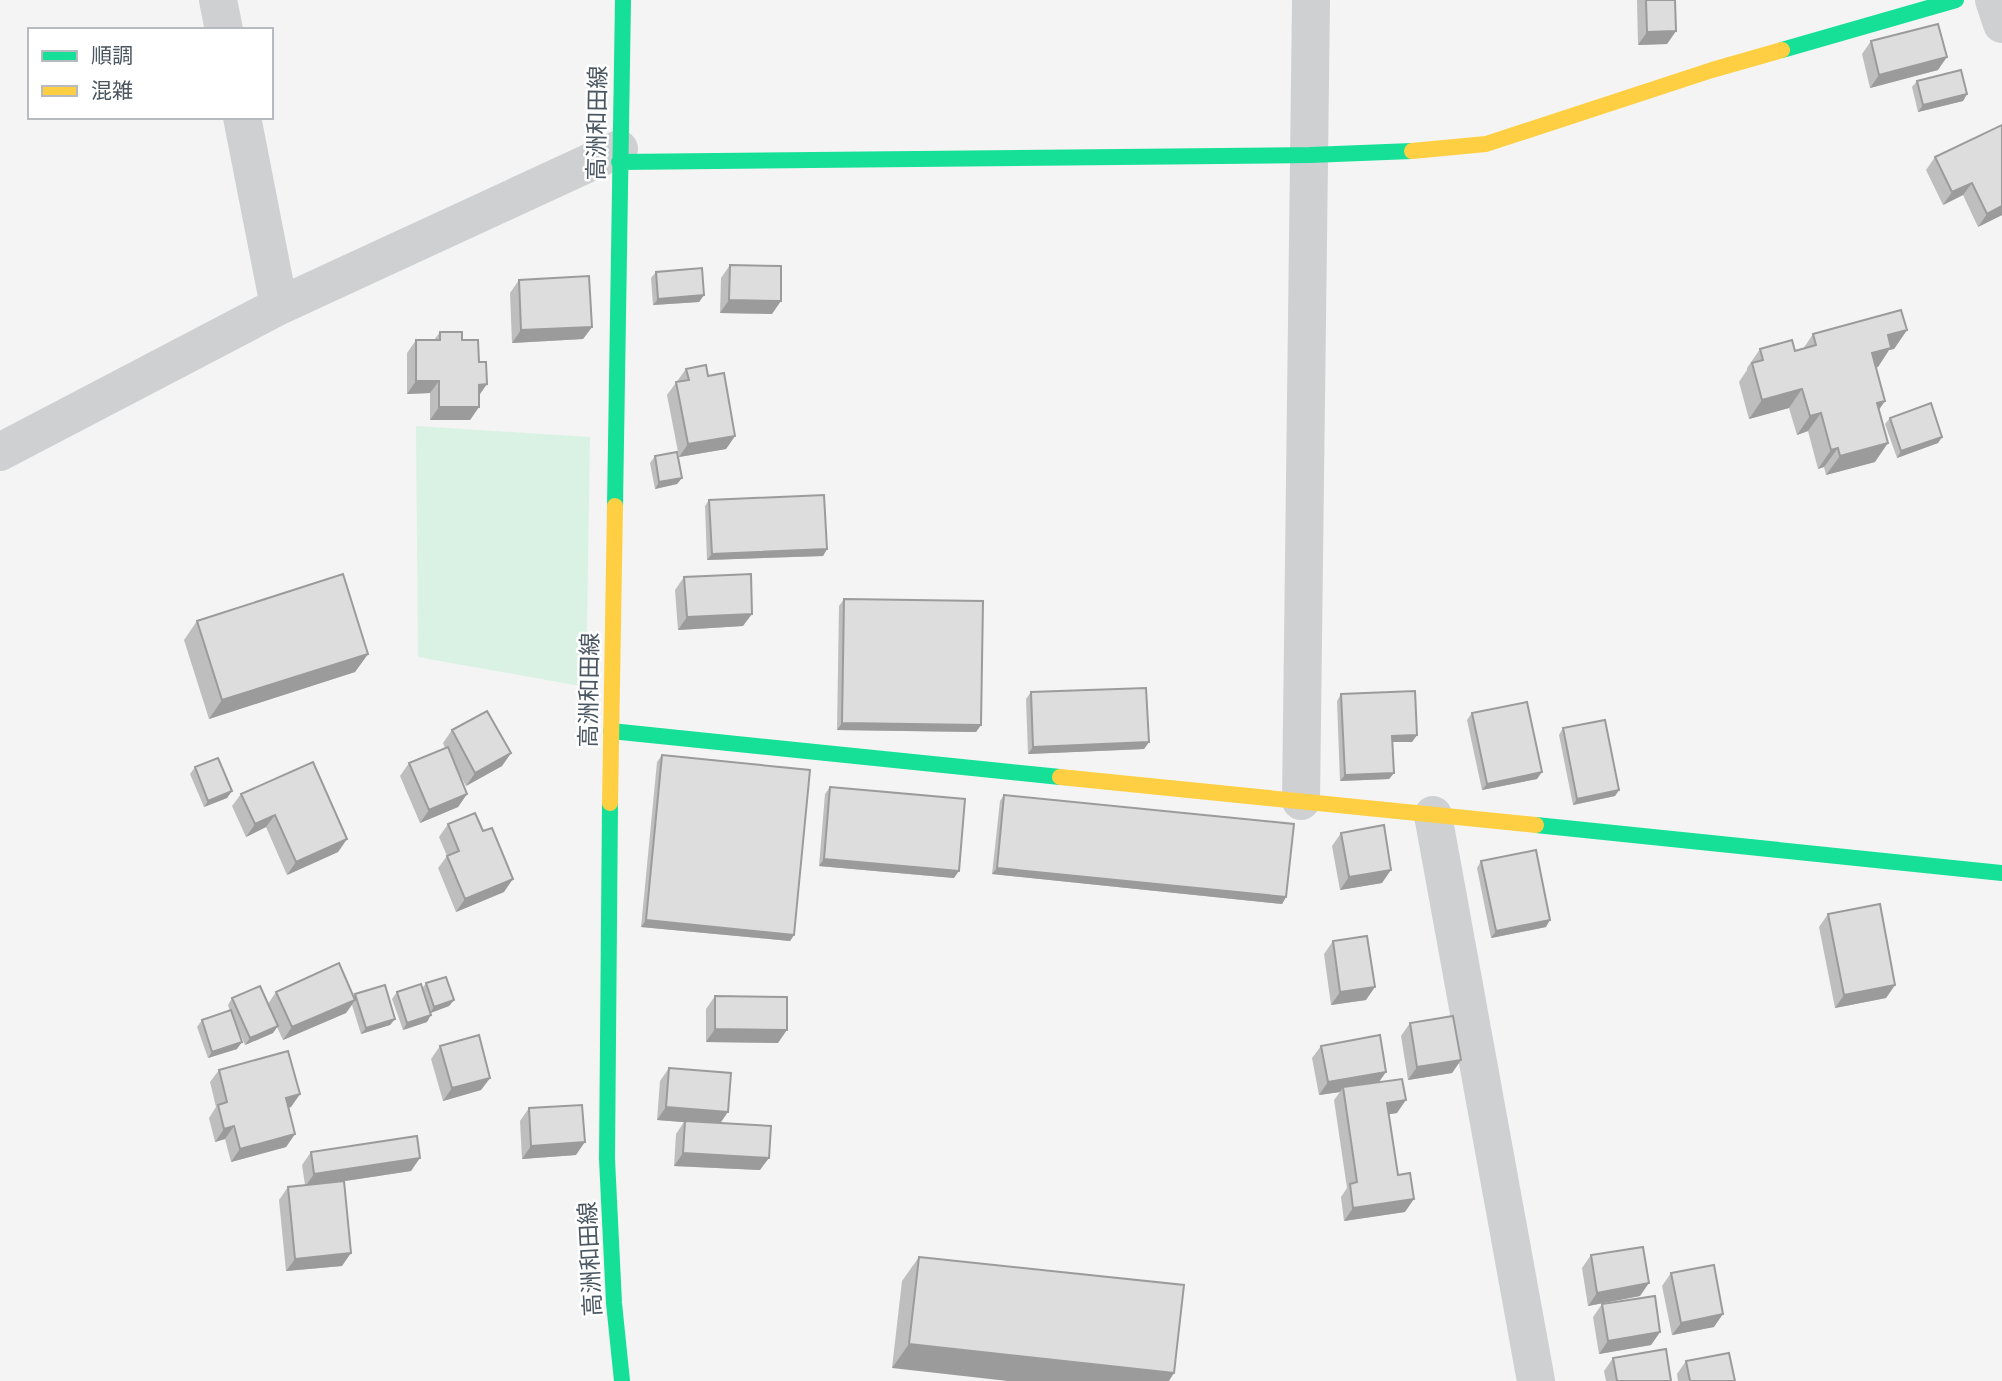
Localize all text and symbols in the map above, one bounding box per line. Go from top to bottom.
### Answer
legend [28,28,273,119]
text: 順調 [91,43,133,68]
street label: 高洲和田線 [582,65,612,181]
text: 混雑 [91,78,133,103]
street label: 高洲和田線 [574,632,604,748]
street label: 高洲和田線 [573,1201,607,1317]

